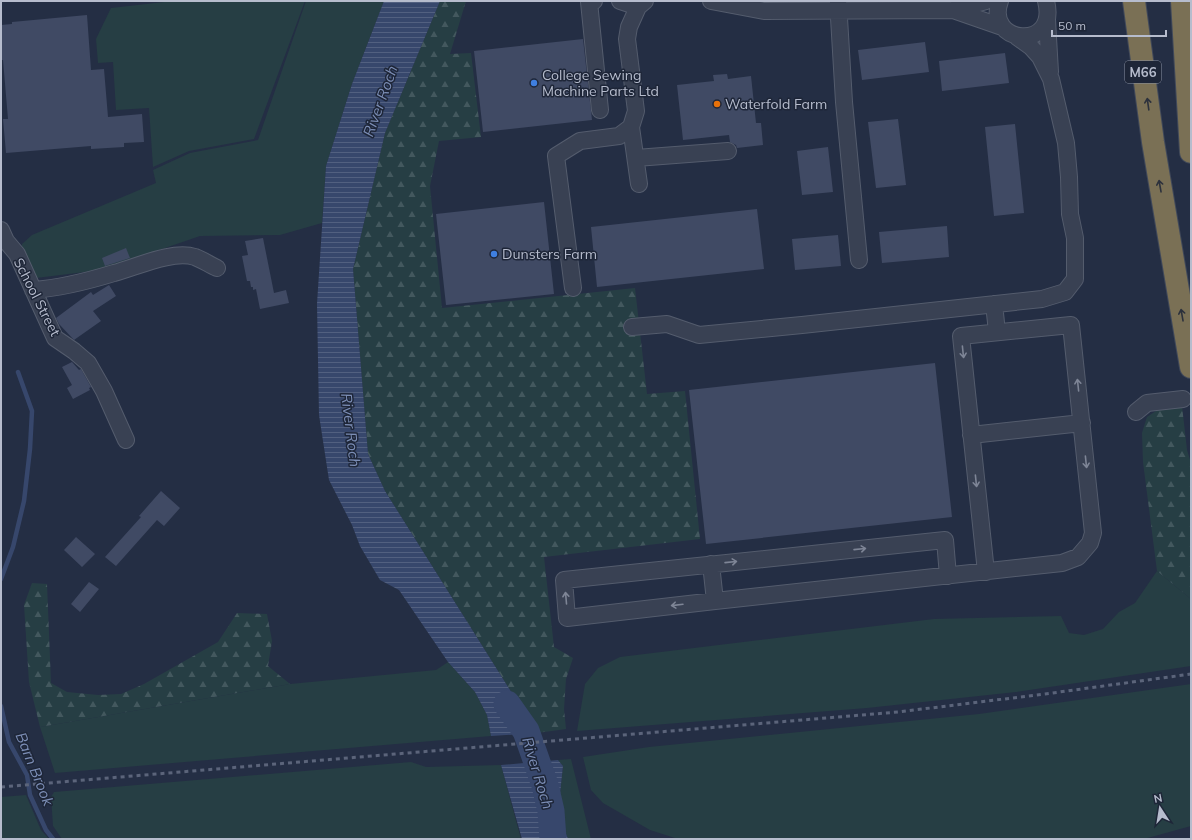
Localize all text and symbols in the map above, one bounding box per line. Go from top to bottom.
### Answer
scale bar [1052,12,1166,38]
text: 50 m [1058,18,1086,33]
road number: M66 [1125,61,1161,83]
water label: River Roch [358,63,402,139]
place label: College Sewing Machine Parts Ltd [542,66,659,100]
marker: College Sewing Machine Parts Ltd [529,78,539,88]
place label: Waterfold Farm [725,95,827,113]
one-way arrow [1144,98,1152,111]
marker: Waterfold Farm [712,99,722,109]
one-way arrow [1156,180,1164,193]
place label: Dunsters Farm [502,245,597,263]
marker: Dunsters Farm [489,249,499,259]
street label: School Street [10,255,64,339]
one-way arrow [1178,308,1186,321]
one-way arrow [959,345,966,358]
one-way arrow [1074,379,1082,392]
water label: River Roch [337,392,365,468]
one-way arrow [1082,455,1090,468]
one-way arrow [973,474,980,487]
one-way arrow [853,545,866,552]
one-way arrow [724,559,737,566]
one-way arrow [562,592,569,605]
one-way arrow [671,602,684,609]
water label: Barn Brook [12,729,59,810]
water label: River Roch [518,735,558,812]
north arrow [1140,788,1180,828]
text: N [1152,791,1163,806]

